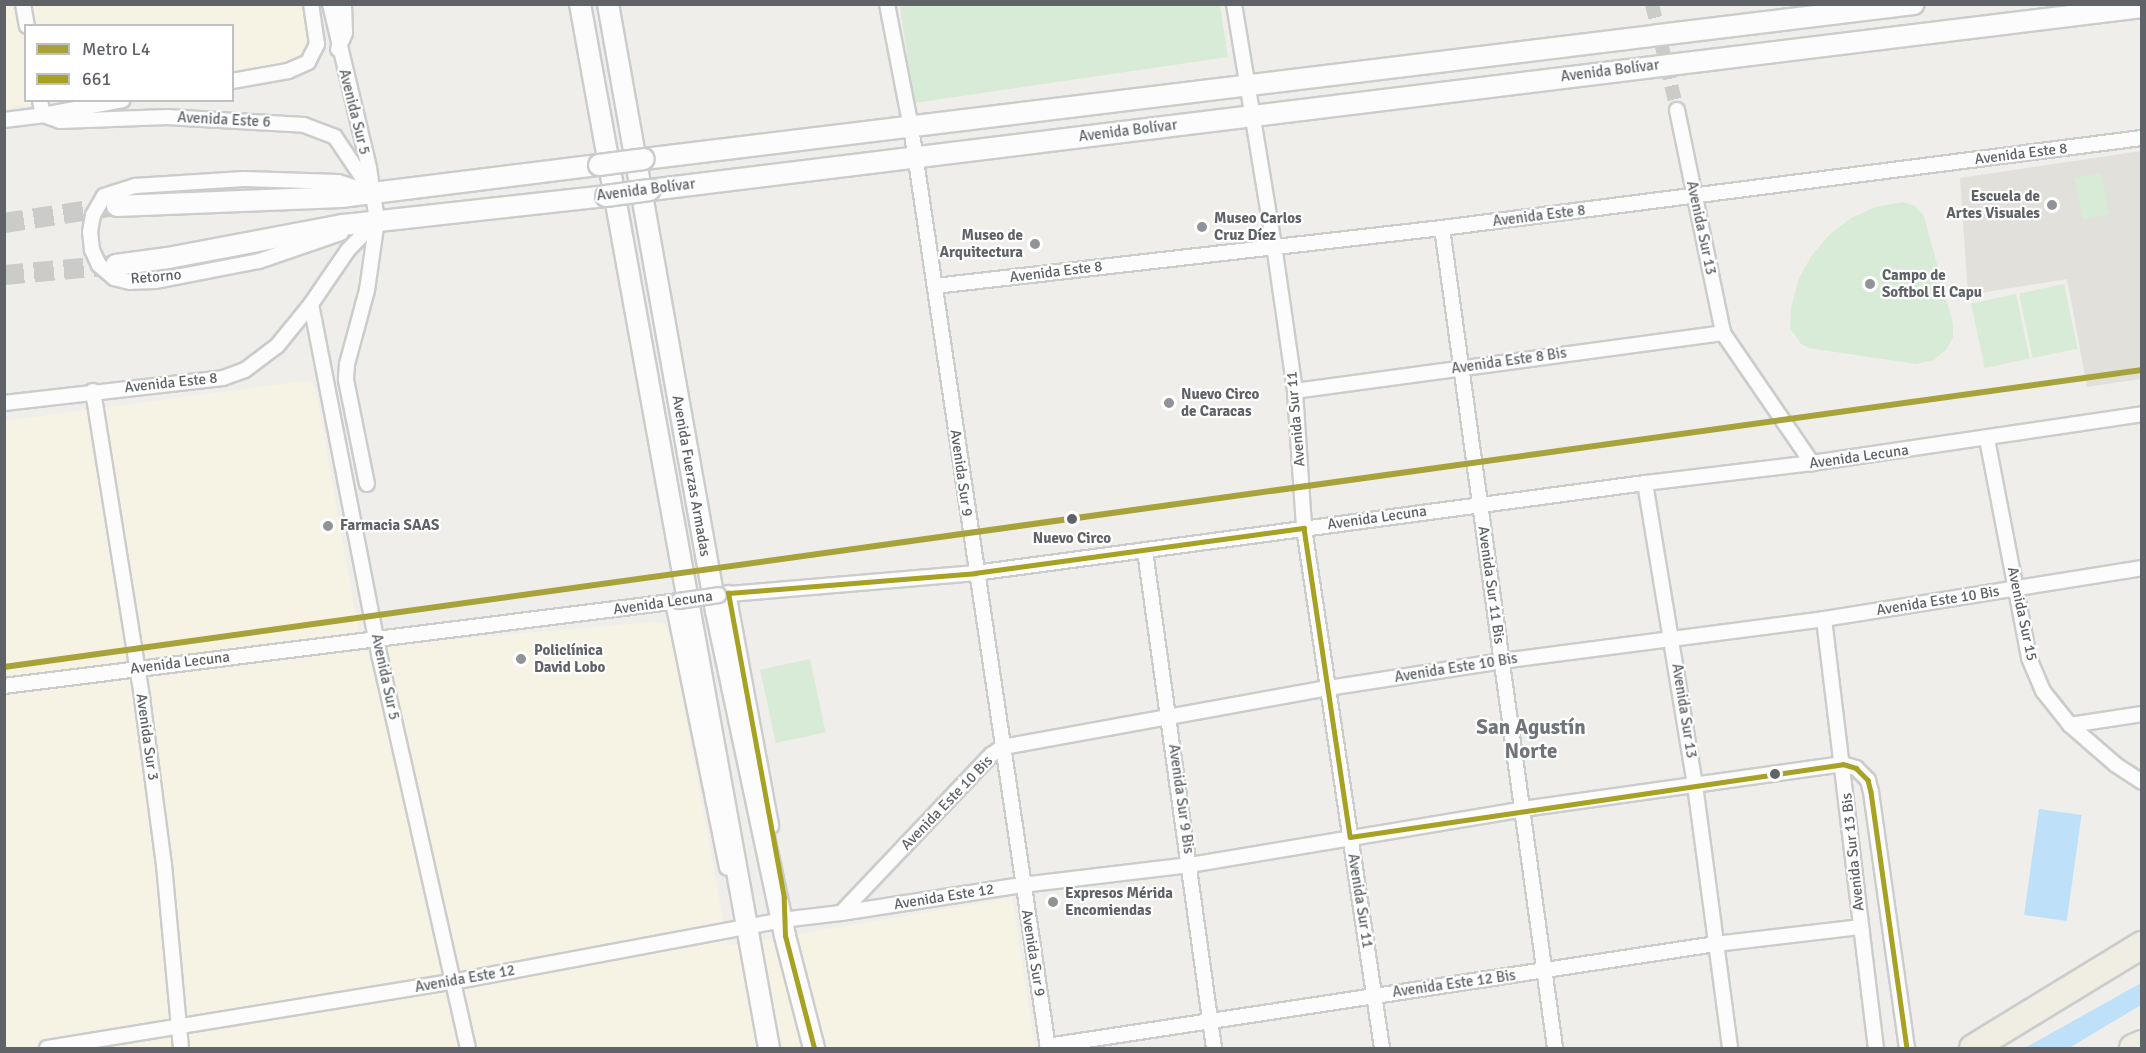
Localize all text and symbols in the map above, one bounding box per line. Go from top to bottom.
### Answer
legend [24,24,234,102]
text: Metro L4 [82,38,150,60]
street label: Avenida Bolívar [1560,56,1660,86]
street label: Avenida Sur 5 [335,67,373,157]
text: 661 [82,68,111,90]
street label: Avenida Este 6 [177,109,271,131]
street label: Avenida Bolívar [1078,116,1178,146]
street label: Avenida Este 8 [1974,139,2068,169]
street label: Avenida Bolívar [596,175,696,205]
street label: Avenida Sur 13 [1682,179,1720,277]
place label: Escuela de Artes Visuales [1946,187,2040,222]
marker: Escuela de Artes Visuales [2045,198,2059,212]
street label: Avenida Este 8 [1492,201,1586,231]
place label: Museo Carlos Cruz Díez [1214,209,1302,244]
marker: Museo Carlos Cruz Díez [1195,220,1209,234]
place label: Museo de Arquitectura [940,226,1023,261]
marker: Museo de Arquitectura [1028,237,1042,251]
street label: Avenida Este 8 [1009,257,1103,287]
street label: Retorno [130,266,182,288]
place label: Campo de Softbol El Capu [1882,266,1982,301]
marker: Campo de Softbol El Capu [1863,277,1877,291]
street label: Avenida Este 8 Bis [1450,344,1568,378]
street label: Avenida Este 8 [124,369,218,397]
street label: Avenida Sur 11 [1283,371,1309,467]
place label: Nuevo Circo de Caracas [1181,385,1259,420]
street label: Avenida Fuerzas Armadas [668,394,714,558]
marker: Nuevo Circo de Caracas [1162,396,1176,410]
street label: Avenida Sur 9 [946,428,976,518]
street label: Avenida Lecuna [1808,441,1910,473]
street label: Avenida Lecuna [1326,502,1428,534]
marker: Nuevo Circo [1063,510,1081,528]
place label: Farmacia SAAS [340,517,439,535]
marker: Farmacia SAAS [321,519,335,533]
street label: Avenida Sur 11 Bis [1474,525,1508,645]
place label: Nuevo Circo [1033,530,1111,548]
street label: Avenida Sur 15 [2003,565,2041,663]
street label: Avenida Este 10 Bis [1875,582,2001,620]
street label: Avenida Lecuna [612,587,714,619]
street label: Avenida Sur 5 [367,632,403,722]
place label: Policlínica David Lobo [534,641,605,676]
street label: Avenida Lecuna [129,648,231,678]
street label: Avenida Este 10 Bis [1393,649,1519,687]
marker: Policlínica David Lobo [512,650,530,668]
street label: Avenida Sur 13 [1668,662,1700,760]
street label: Avenida Sur 3 [132,692,162,782]
district label: San Agustín Norte [1476,714,1586,764]
street label: Avenida Sur 9 Bis [1164,743,1198,855]
street label: Avenida Este 10 Bis [897,752,997,854]
unlabelled marker [1769,768,1781,780]
street label: Avenida Sur 13 Bis [1838,792,1868,912]
street label: Avenida Sur 11 [1344,852,1376,950]
street label: Avenida Este 12 [893,880,995,914]
place label: Expresos Mérida Encomiendas [1065,884,1173,919]
marker: Expresos Mérida Encomiendas [1046,895,1060,909]
street label: Avenida Sur 9 [1017,908,1049,998]
street label: Avenida Este 12 [414,961,516,997]
street label: Avenida Este 12 Bis [1391,966,1517,1002]

